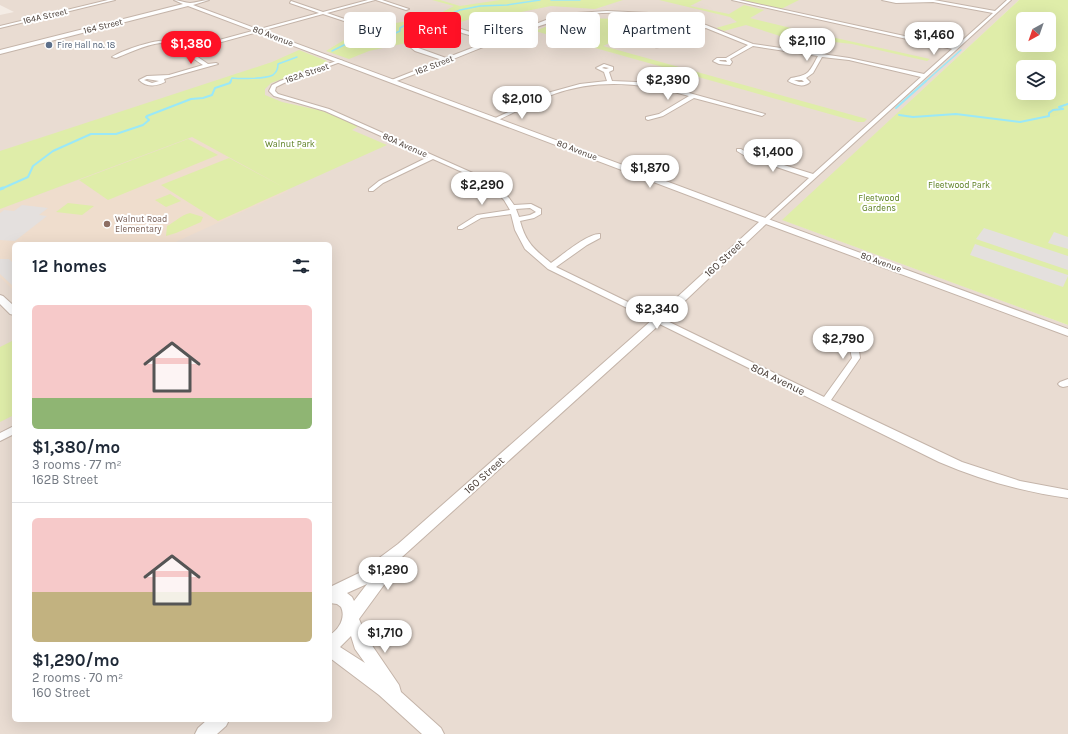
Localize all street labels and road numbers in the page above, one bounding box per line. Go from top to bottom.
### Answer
street label: 164A Street [22,6,69,26]
street label: 164 Street [82,16,124,36]
street label: 80 Avenue [251,24,295,48]
street label: 162 Street [413,53,455,77]
street label: 162A Street [284,61,331,85]
street label: 80A Avenue [381,131,429,159]
street label: 80 Avenue [555,138,599,162]
street label: 160 Street [702,237,747,280]
street label: 80 Avenue [859,250,903,274]
street label: 80A Avenue [749,361,807,398]
street label: 160 Street [462,454,507,497]

